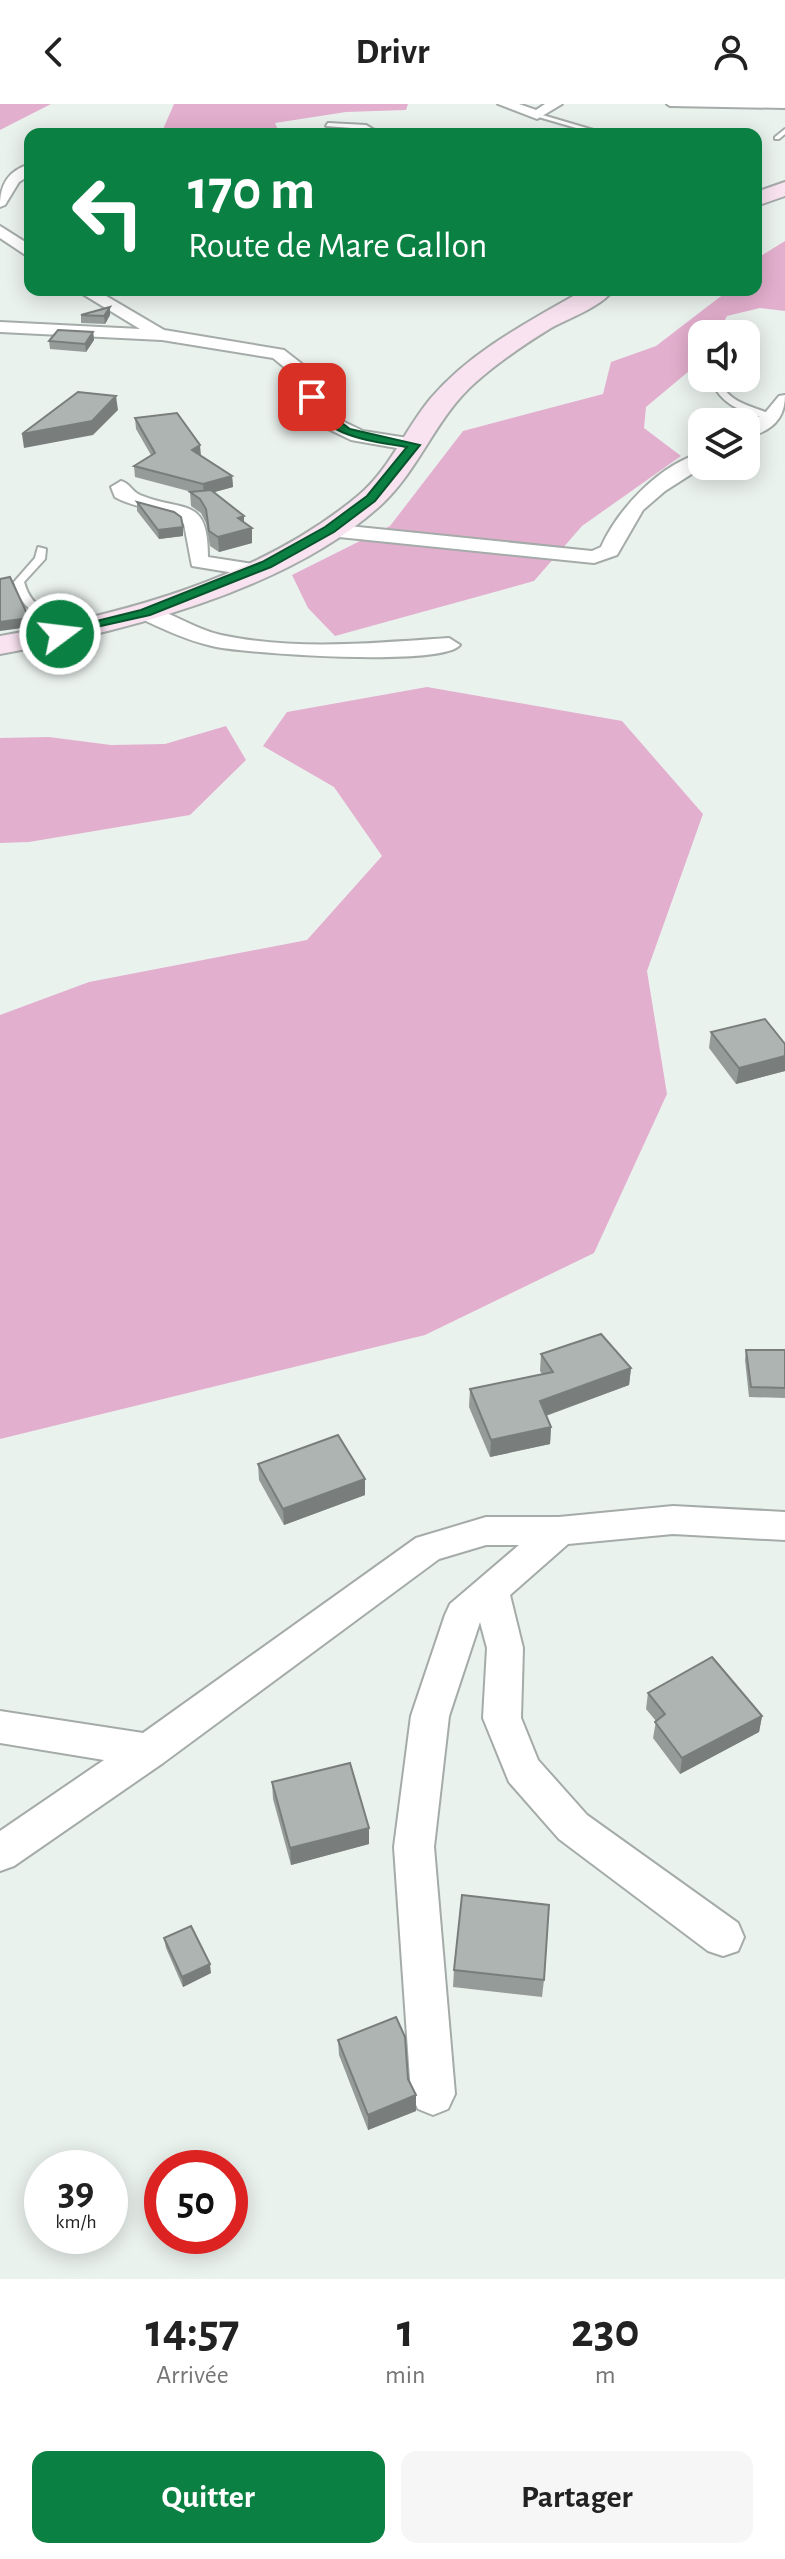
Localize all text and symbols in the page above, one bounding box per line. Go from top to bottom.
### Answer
icon: back [32,30,76,74]
icon: person [709,30,753,74]
text: Drivr [356,34,429,70]
icon: left [56,160,160,264]
text: 170 m [188,163,315,219]
text: Route de Mare Gallon [188,228,487,264]
map controls [688,320,760,480]
button: sound [688,320,760,392]
pin [278,363,346,431]
icon: arrive [290,375,334,419]
button: layers [688,408,760,480]
position arrow [18,592,102,676]
speed limit sign: 50 [144,2150,248,2254]
text: 39 [58,2172,94,2212]
text: km/h [55,2212,97,2232]
text: 14:57 [146,2308,239,2356]
text: 1 [397,2308,414,2356]
text: 230 [571,2308,639,2356]
text: Arrivée [156,2362,229,2388]
text: min [385,2362,426,2388]
text: m [595,2362,616,2388]
button: Quitter [32,2451,385,2543]
button: Partager [401,2451,753,2543]

